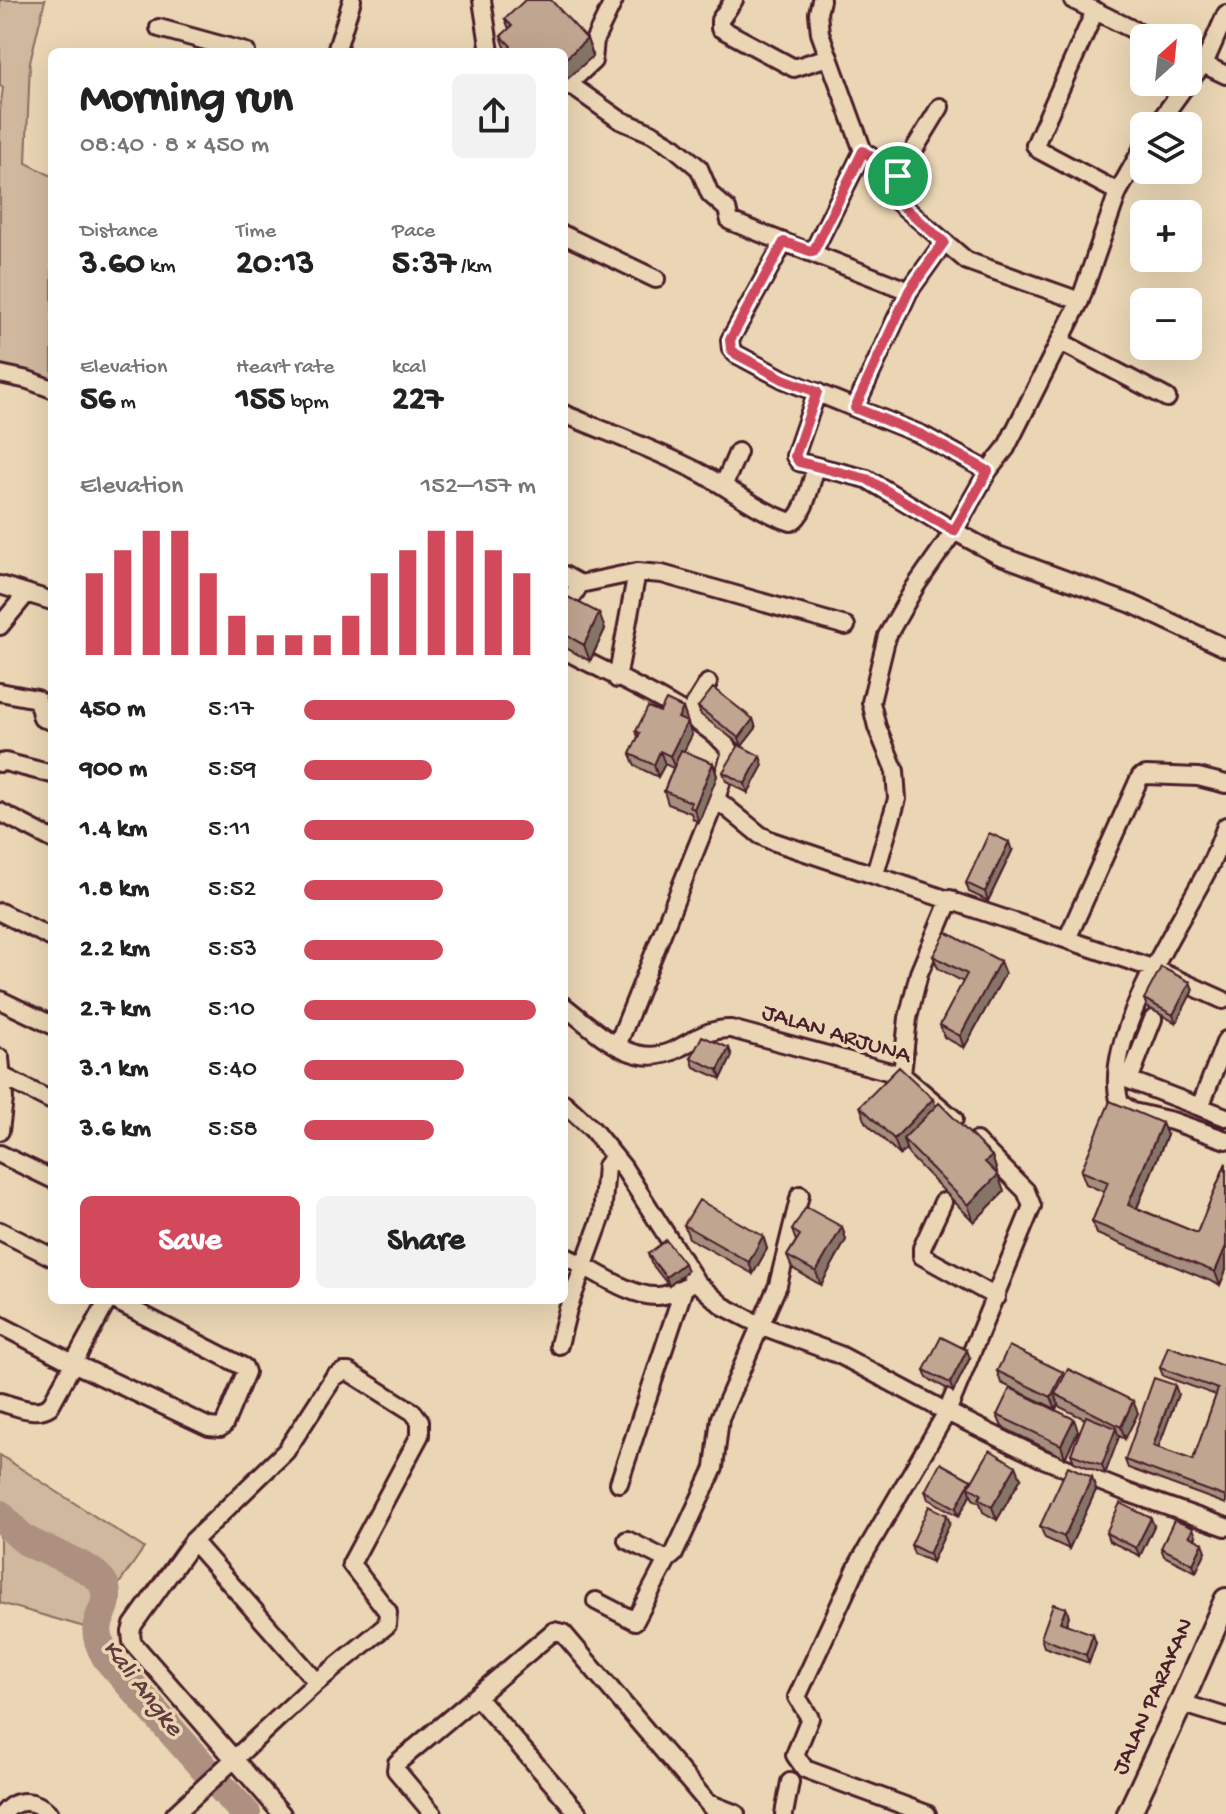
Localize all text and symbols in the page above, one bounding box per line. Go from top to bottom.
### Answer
north arrow [1130,24,1202,96]
map controls [1130,24,1202,360]
button: share [452,74,536,158]
text: Morning run [80,75,293,127]
button: layers [1130,112,1202,184]
text: 08:40 · 8 × 450 m [80,131,269,162]
pin [864,142,932,210]
icon: arrive [876,154,920,198]
button: + [1130,200,1202,272]
text: Distance [80,219,158,245]
text: Time [236,219,276,245]
text: Pace [392,219,435,245]
text: 3.60 [80,245,145,285]
text: 20:13 [236,245,314,285]
text: 5:37 [392,245,456,285]
text: km [145,254,176,280]
text: /km [456,254,492,280]
button: − [1130,288,1202,360]
text: Elevation [80,355,167,381]
text: Heart rate [236,355,334,381]
text: kcal [392,355,426,381]
text: 56 [80,381,115,421]
text: 155 [236,381,286,421]
text: 227 [392,381,443,421]
text: m [115,390,136,416]
text: bpm [286,390,329,416]
text: Elevation [80,472,183,503]
text: 152–157 m [421,472,536,503]
text: 450 m [80,695,145,726]
text: 5:17 [208,695,254,726]
text: 900 m [80,755,147,786]
text: 5:59 [208,755,257,786]
text: 1.4 km [80,815,147,846]
text: 5:11 [208,815,251,846]
text: 1.8 km [80,875,149,906]
text: 5:52 [208,875,256,906]
text: 2.2 km [80,935,150,966]
text: 5:53 [208,935,257,966]
text: 2.7 km [80,995,151,1026]
text: 5:10 [208,995,255,1026]
street label: JALAN ARJUNA [758,999,916,1072]
text: 3.1 km [80,1055,148,1086]
text: 5:40 [208,1055,257,1086]
text: 3.6 km [80,1115,151,1146]
text: 5:58 [208,1115,258,1146]
button: Save [80,1196,300,1288]
button: Share [316,1196,536,1288]
street label: JALAN PARAKAN [1107,1614,1201,1780]
water label: Kali Angke [94,1635,189,1745]

